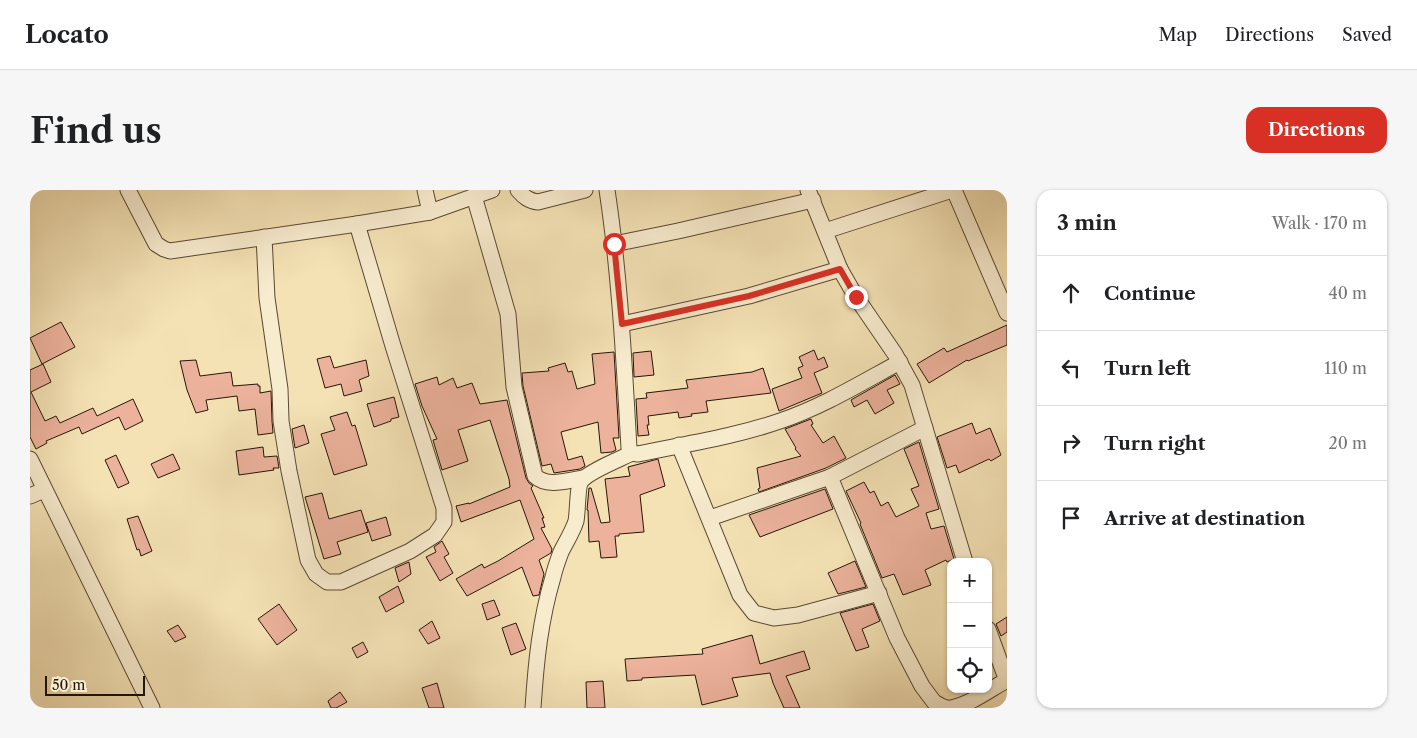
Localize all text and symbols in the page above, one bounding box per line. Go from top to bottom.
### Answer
text: Locato [25,20,109,49]
text: Map [1158,24,1197,46]
text: Directions [1225,24,1314,46]
text: Saved [1342,24,1392,46]
button: Directions [1246,107,1387,153]
text: Find us [30,109,162,152]
text: 3 min [1057,210,1117,235]
text: Walk · 170 m [1272,213,1367,233]
route start [603,233,626,256]
icon: ahead [1057,279,1085,307]
text: Continue [1104,282,1196,305]
text: 40 m [1328,283,1367,303]
route end [845,286,868,309]
icon: left [1057,354,1085,382]
text: Turn left [1104,357,1191,380]
text: 110 m [1324,358,1367,378]
icon: right [1057,429,1085,457]
text: Turn right [1104,432,1205,455]
text: 20 m [1328,433,1367,453]
icon: arrive [1057,504,1085,532]
text: Arrive at destination [1104,507,1305,530]
map controls [947,558,992,693]
button: + [947,558,992,603]
button: − [947,603,992,648]
button: locate [947,648,992,693]
scale bar [45,673,145,696]
text: 50 m [52,676,85,694]

